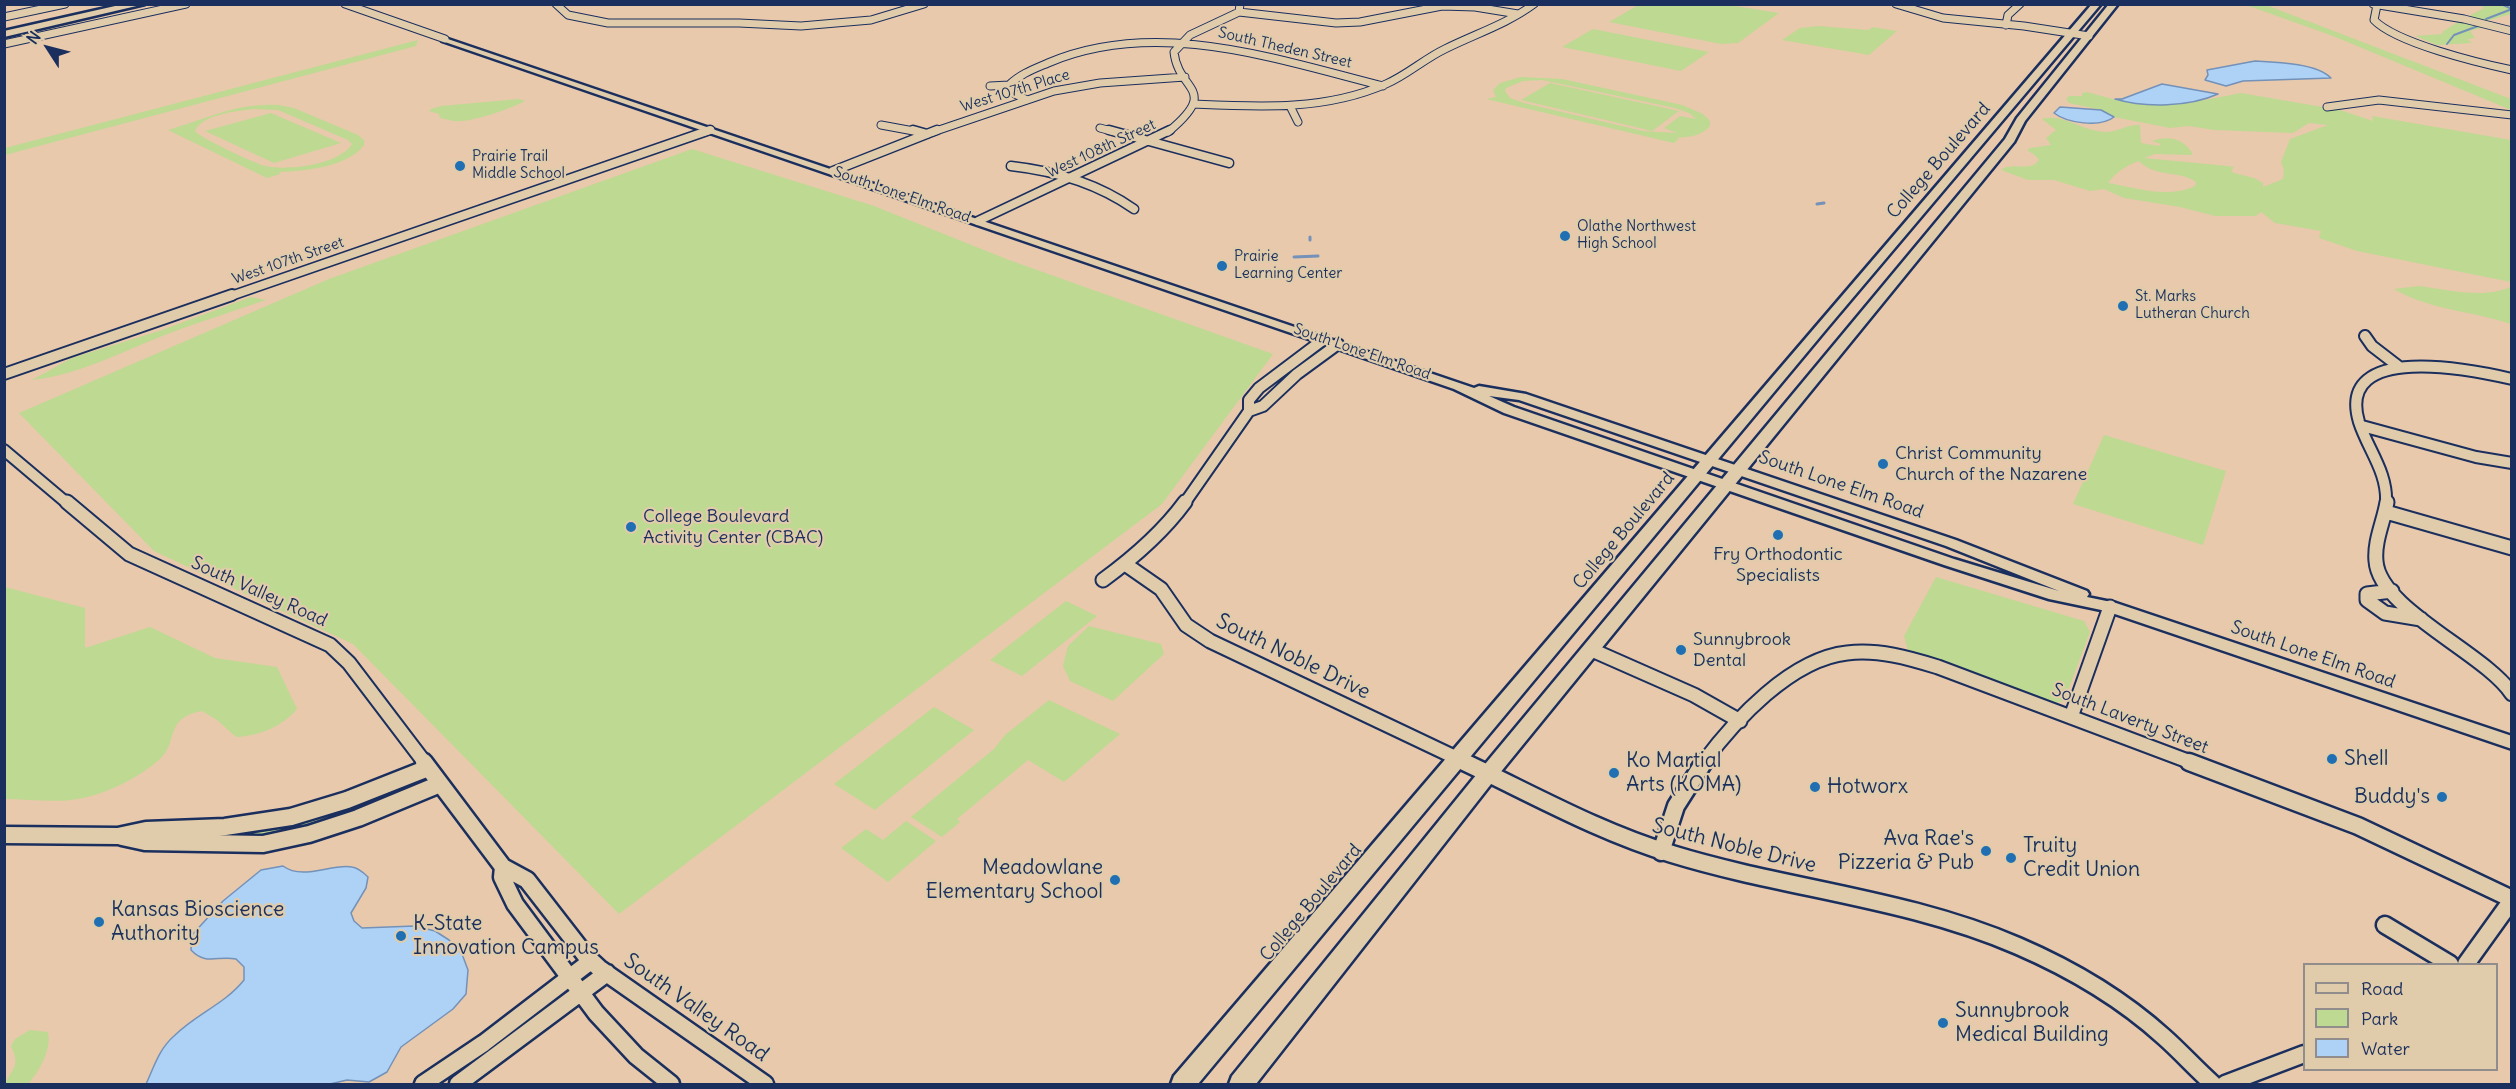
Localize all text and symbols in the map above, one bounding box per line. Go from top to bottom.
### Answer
north arrow [18,18,78,78]
street label: South Theden Street [1216,24,1354,72]
text: N [22,27,45,48]
street label: West 107th Place [958,66,1072,116]
street label: College Boulevard [1883,99,1995,223]
street label: West 108th Street [1044,116,1158,182]
place label: Prairie Trail Middle School [472,148,565,183]
marker: Prairie Trail Middle School [453,159,467,173]
street label: South Lone Elm Road [831,163,973,227]
place label: Olathe Northwest High School [1577,218,1696,253]
marker: Olathe Northwest High School [1558,229,1572,243]
street label: West 107th Street [230,233,346,289]
place label: Prairie Learning Center [1234,248,1342,283]
marker: Prairie Learning Center [1215,259,1229,273]
place label: St. Marks Lutheran Church [2135,288,2250,323]
marker: St. Marks Lutheran Church [2116,299,2130,313]
street label: South Lone Elm Road [1291,320,1433,384]
place label: Christ Community Church of the Nazarene [1895,443,2087,486]
street label: South Lone Elm Road [1756,447,1926,523]
marker: Christ Community Church of the Nazarene [1876,457,1890,471]
street label: College Boulevard [1569,468,1679,594]
place label: College Boulevard Activity Center (CBAC) [643,506,823,548]
marker: College Boulevard Activity Center (CBAC) [624,520,638,534]
marker: Fry Orthodontic Specialists [1771,528,1785,542]
place label: Fry Orthodontic Specialists [1713,544,1843,586]
street label: South Valley Road [188,552,330,632]
street label: South Noble Drive [1212,609,1374,705]
street label: South Lone Elm Road [2228,617,2398,693]
place label: Sunnybrook Dental [1693,629,1791,672]
marker: Sunnybrook Dental [1674,643,1688,657]
street label: South Laverty Street [2049,679,2211,759]
place label: Shell [2344,746,2389,772]
place label: Ko Martial Arts (KOMA) [1626,748,1741,798]
marker: Shell [2325,752,2339,766]
marker: Ko Martial Arts (KOMA) [1607,766,1621,780]
place label: Hotworx [1827,774,1908,800]
marker: Hotworx [1808,780,1822,794]
place label: Buddy's [2354,784,2430,810]
marker: Buddy's [2435,790,2449,804]
street label: South Noble Drive [1649,813,1819,879]
place label: Ava Rae's Pizzeria & Pub [1838,826,1974,876]
place label: Truity Credit Union [2023,833,2140,883]
street label: College Boulevard [1256,840,1366,966]
marker: Ava Rae's Pizzeria & Pub [1979,844,1993,858]
marker: Truity Credit Union [2004,851,2018,865]
place label: Meadowlane Elementary School [926,855,1103,905]
marker: Meadowlane Elementary School [1108,873,1122,887]
place label: Kansas Bioscience Authority [111,897,284,947]
place label: K-State Innovation Campus [413,911,599,961]
marker: Kansas Bioscience Authority [92,915,106,929]
marker: K-State Innovation Campus [394,929,408,943]
street label: South Valley Road [619,949,773,1067]
legend [2303,963,2498,1071]
text: Road [2361,977,2403,1000]
place label: Sunnybrook Medical Building [1955,998,2109,1048]
text: Park [2361,1007,2398,1030]
marker: Sunnybrook Medical Building [1936,1016,1950,1030]
text: Water [2361,1037,2410,1060]

